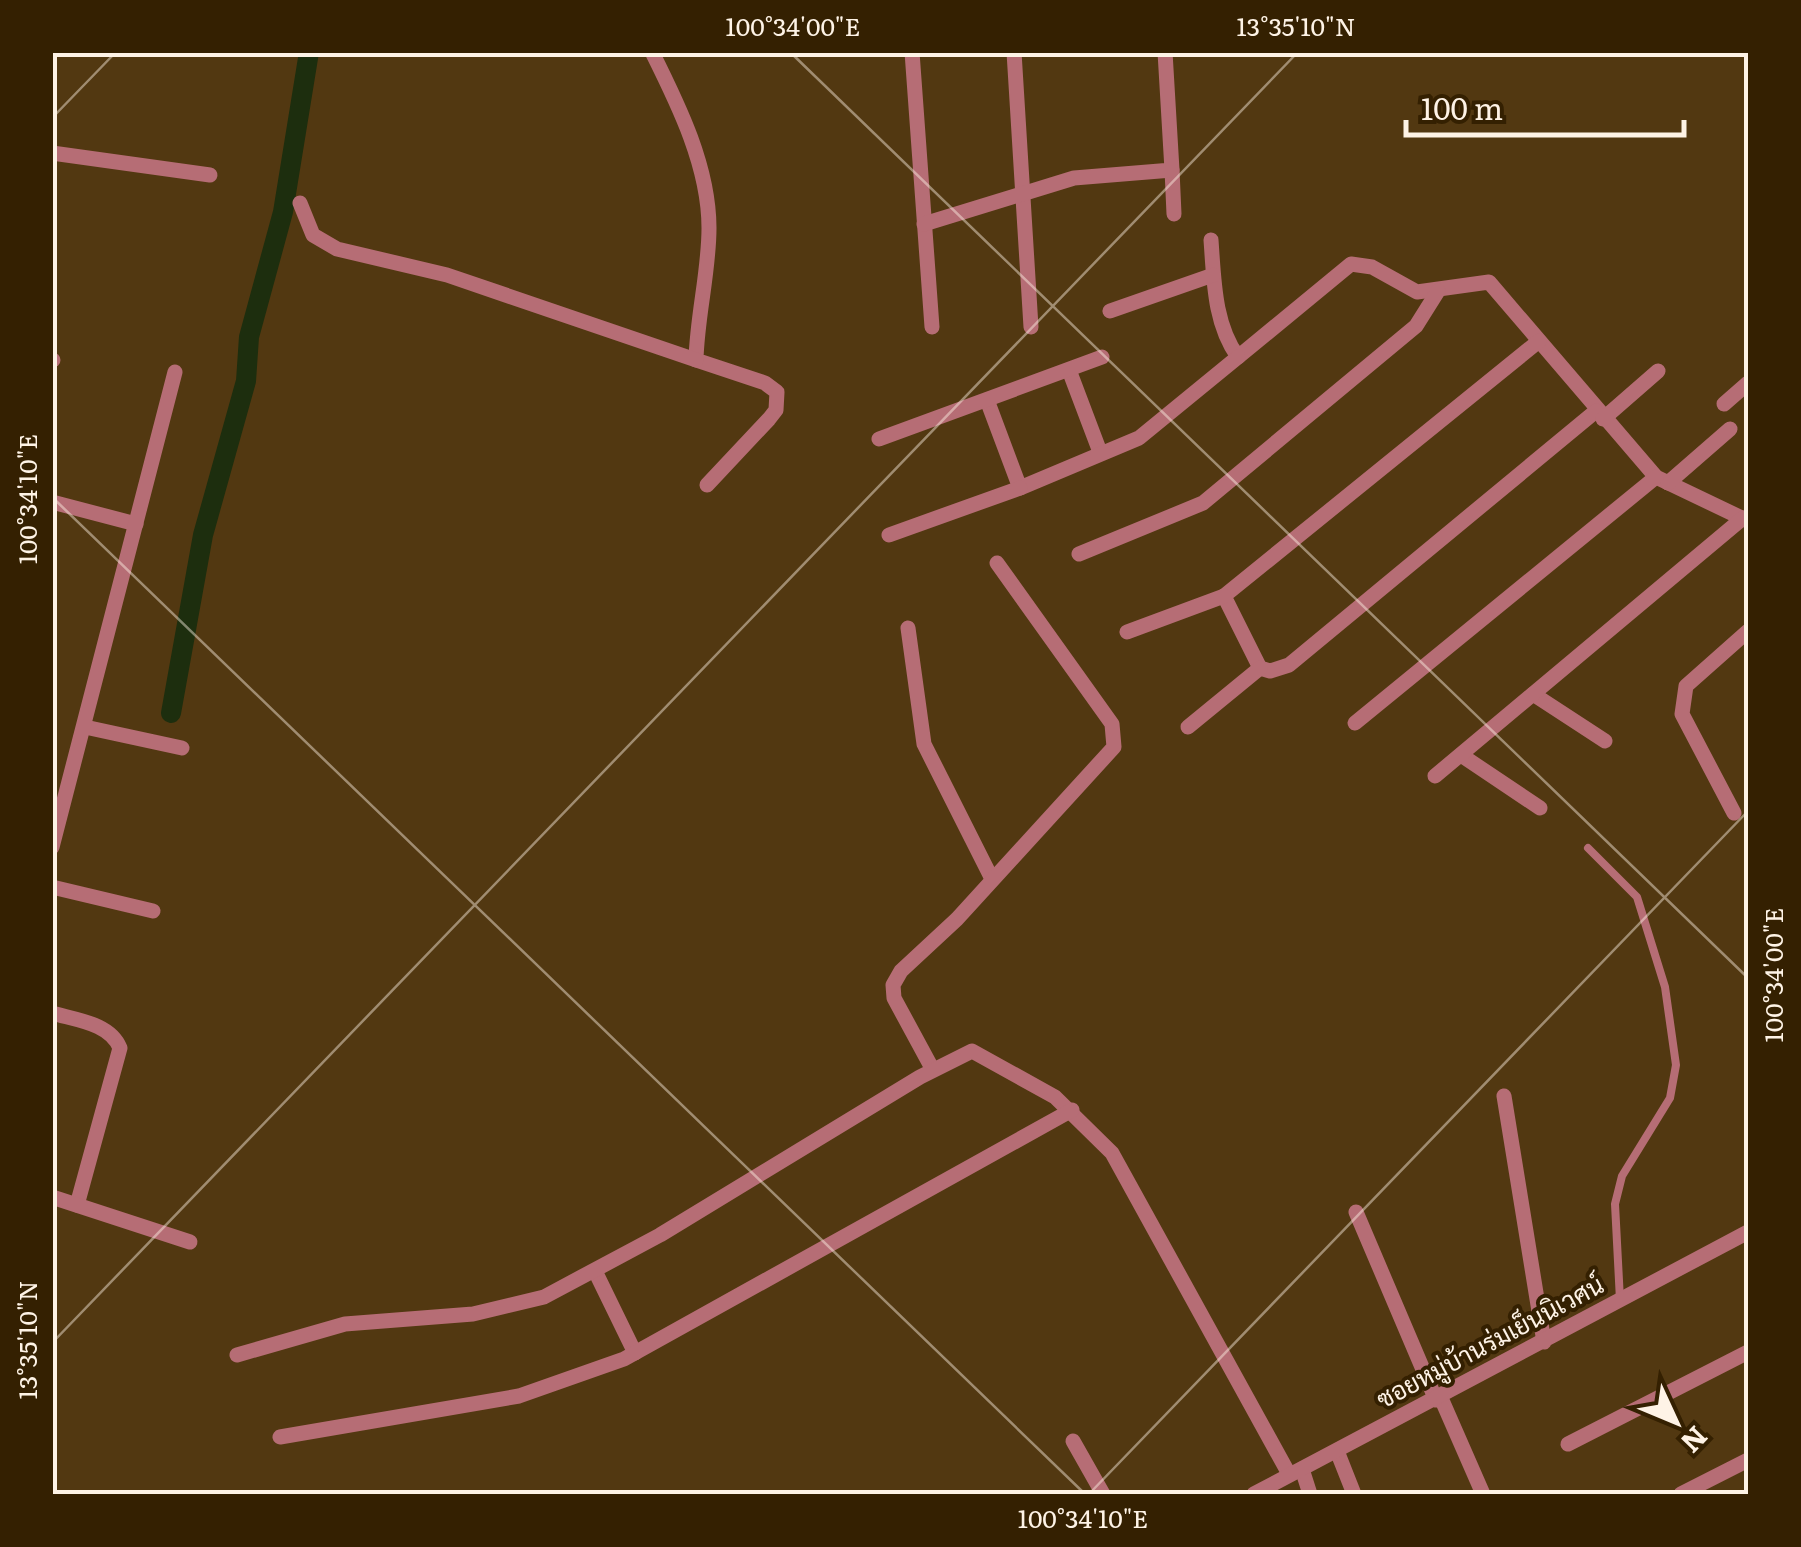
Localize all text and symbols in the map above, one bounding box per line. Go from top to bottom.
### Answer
text: 100°34'00"E [726,7,860,44]
text: 13°35'10"N [1236,7,1356,44]
scale bar [1406,75,1684,137]
text: 100 m [1421,85,1503,129]
text: 100°34'10"E [8,434,45,564]
text: 100°34'00"E [1754,908,1791,1042]
street label: ซอยหมู่บ้านร่มเย็นนิเวศน์ [1369,1265,1610,1417]
text: 13°35'10"N [8,1280,45,1400]
north arrow [1626,1372,1726,1472]
text: N [1672,1418,1719,1464]
text: 100°34'10"E [1018,1499,1148,1536]

